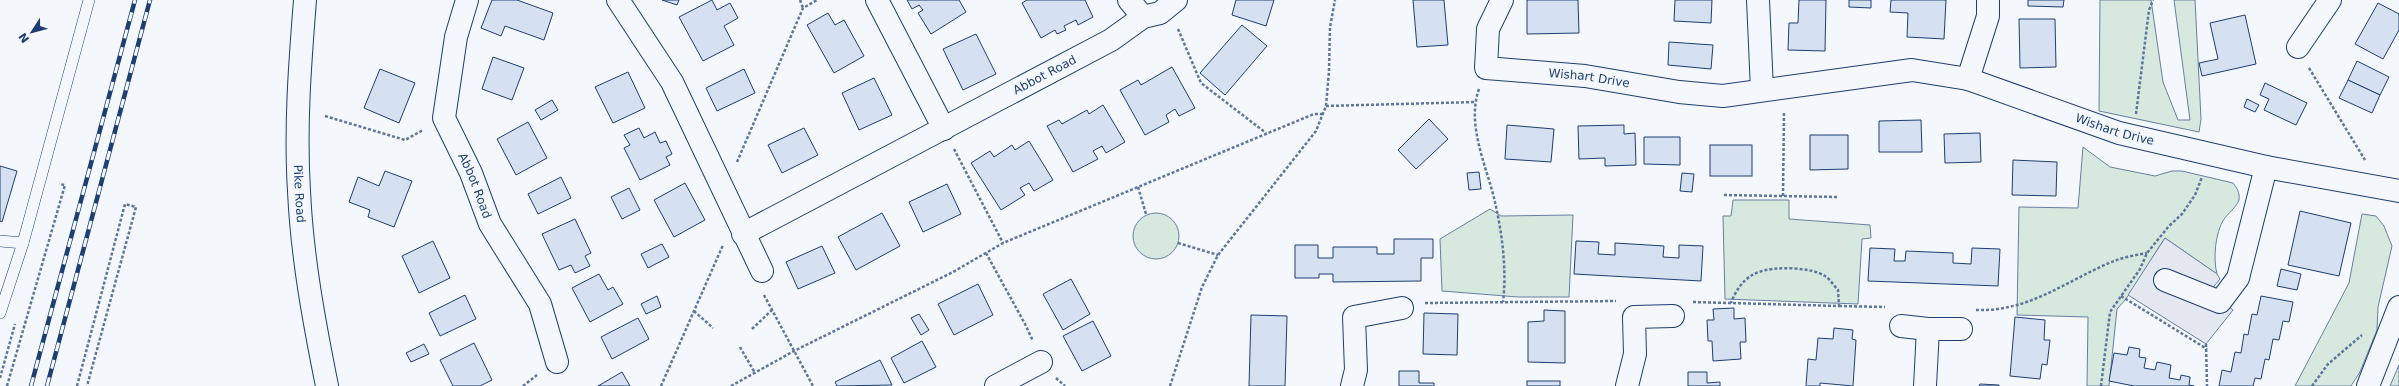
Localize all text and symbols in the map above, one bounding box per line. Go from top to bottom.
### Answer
north arrow [12,12,52,52]
text: N [16,30,32,45]
street label: Abbot Road [1011,53,1079,97]
street label: Wishart Drive [1548,66,1631,90]
street label: Wishart Drive [2073,111,2156,148]
street label: Abbot Road [455,151,494,220]
street label: Pike Road [291,164,308,223]

